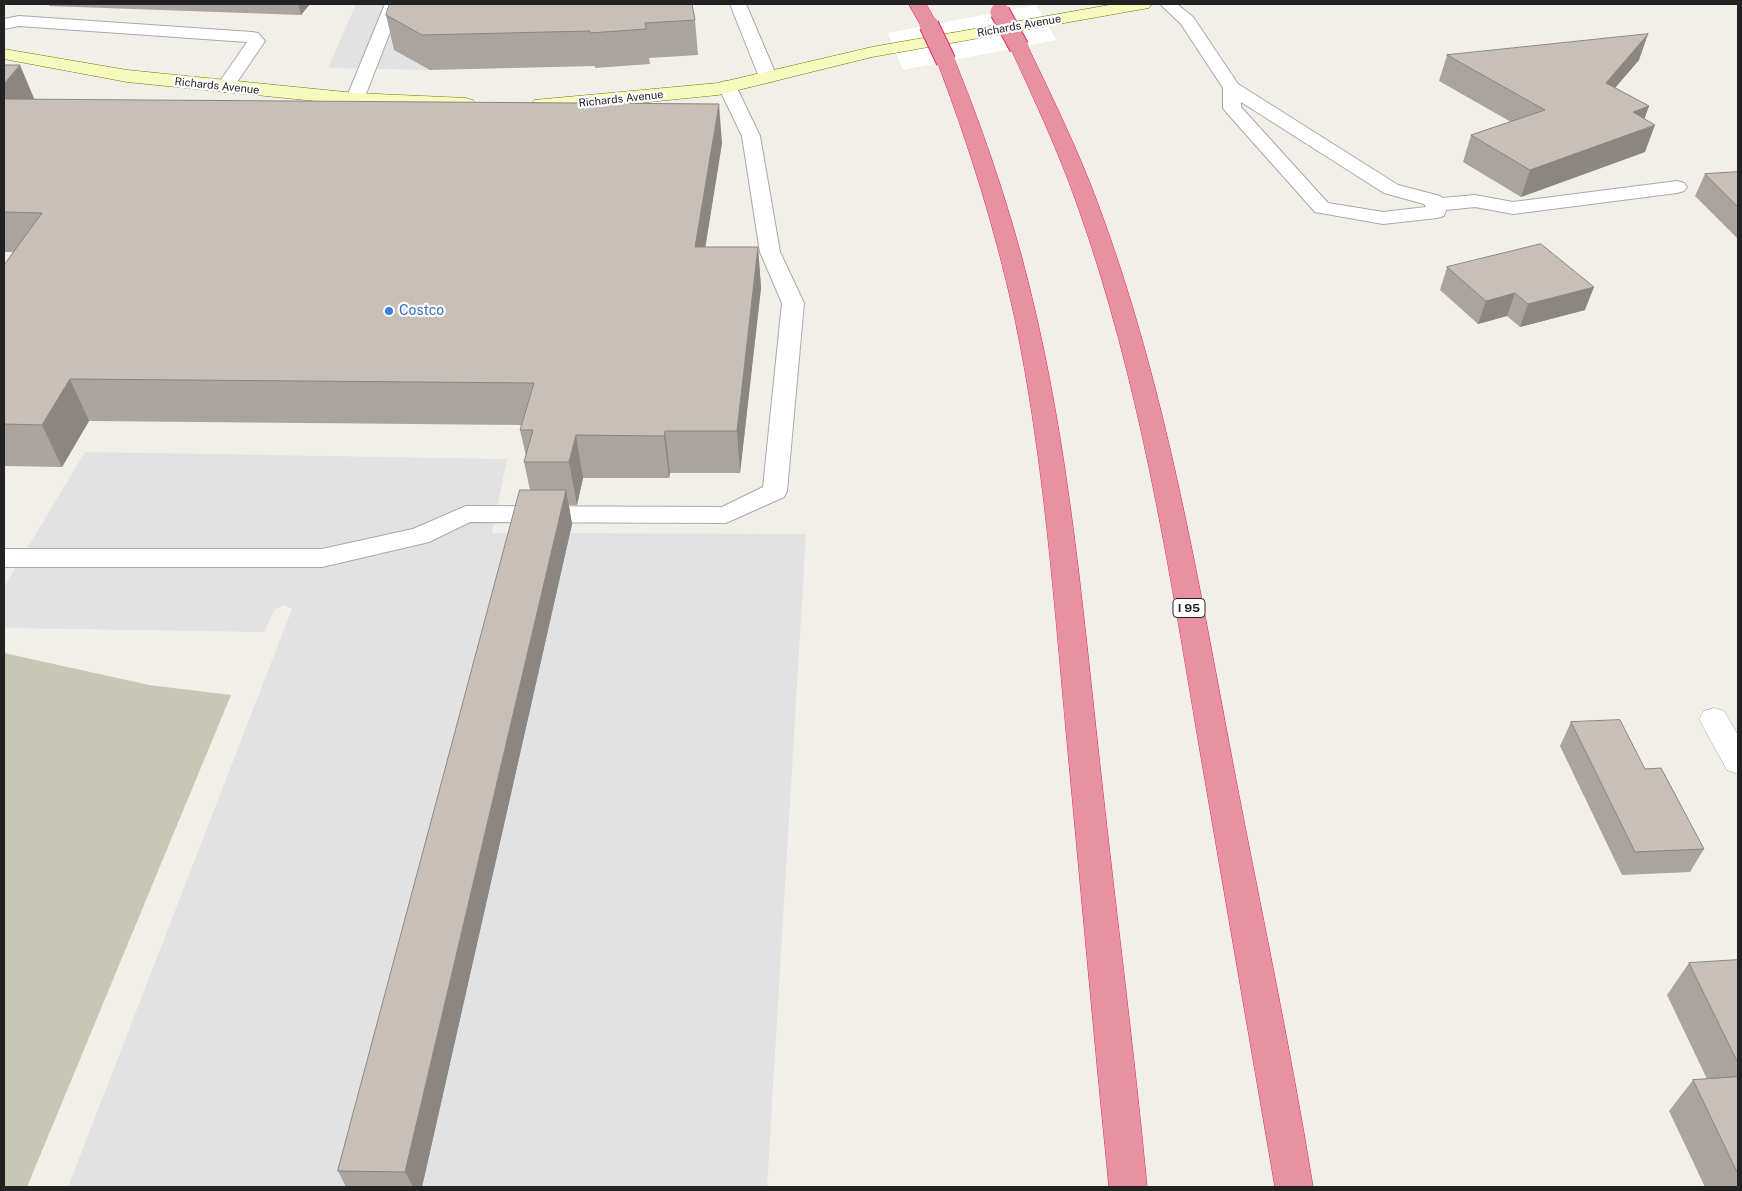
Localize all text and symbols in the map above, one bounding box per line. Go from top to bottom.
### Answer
street label: Richards Avenue [976,12,1062,40]
street label: Richards Avenue [174,75,260,97]
street label: Richards Avenue [578,88,664,110]
place label: Costco [399,303,444,319]
marker: Costco [383,305,395,317]
road number: I 95 [1173,598,1205,618]

